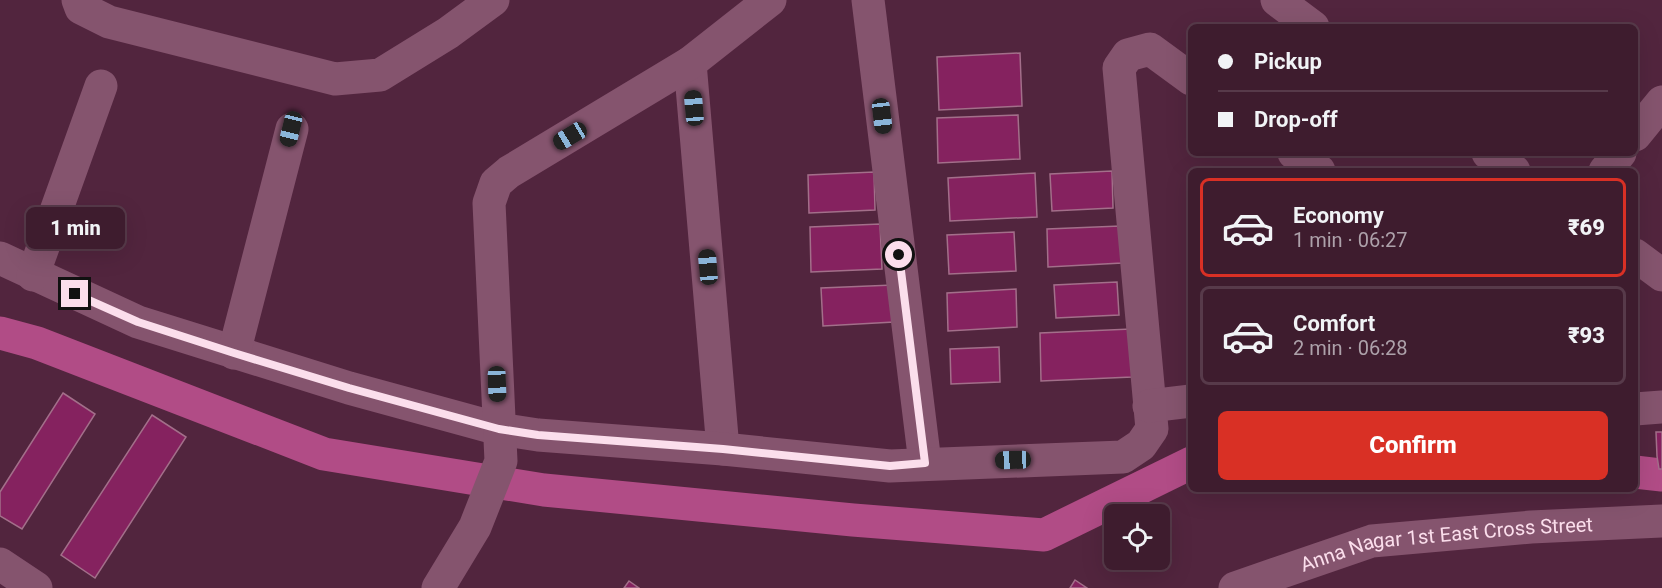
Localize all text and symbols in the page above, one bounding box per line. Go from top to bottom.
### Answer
text: Pickup [1254,49,1322,74]
car [683,89,705,127]
car [871,97,893,135]
text: Drop-off [1254,107,1338,132]
car [278,109,304,149]
car [550,119,590,153]
icon: car [1221,201,1275,255]
text: Economy [1293,203,1384,228]
callout: 1 min [26,207,124,249]
text: ₹69 [1568,215,1605,240]
text: 1 min [50,216,101,240]
text: 1 min · 06:27 [1293,228,1408,252]
route start [885,241,912,268]
car [697,248,719,286]
route end [61,280,88,307]
icon: car [1221,309,1275,363]
text: Comfort [1293,311,1375,336]
text: ₹93 [1568,323,1605,348]
text: 2 min · 06:28 [1293,336,1408,360]
car [487,366,507,402]
button: Confirm [1218,411,1608,480]
car [995,450,1031,470]
map controls [1104,504,1170,570]
button: locate [1104,504,1170,570]
street label: Anna Nagar 1st East Cross Street [1297,512,1593,577]

